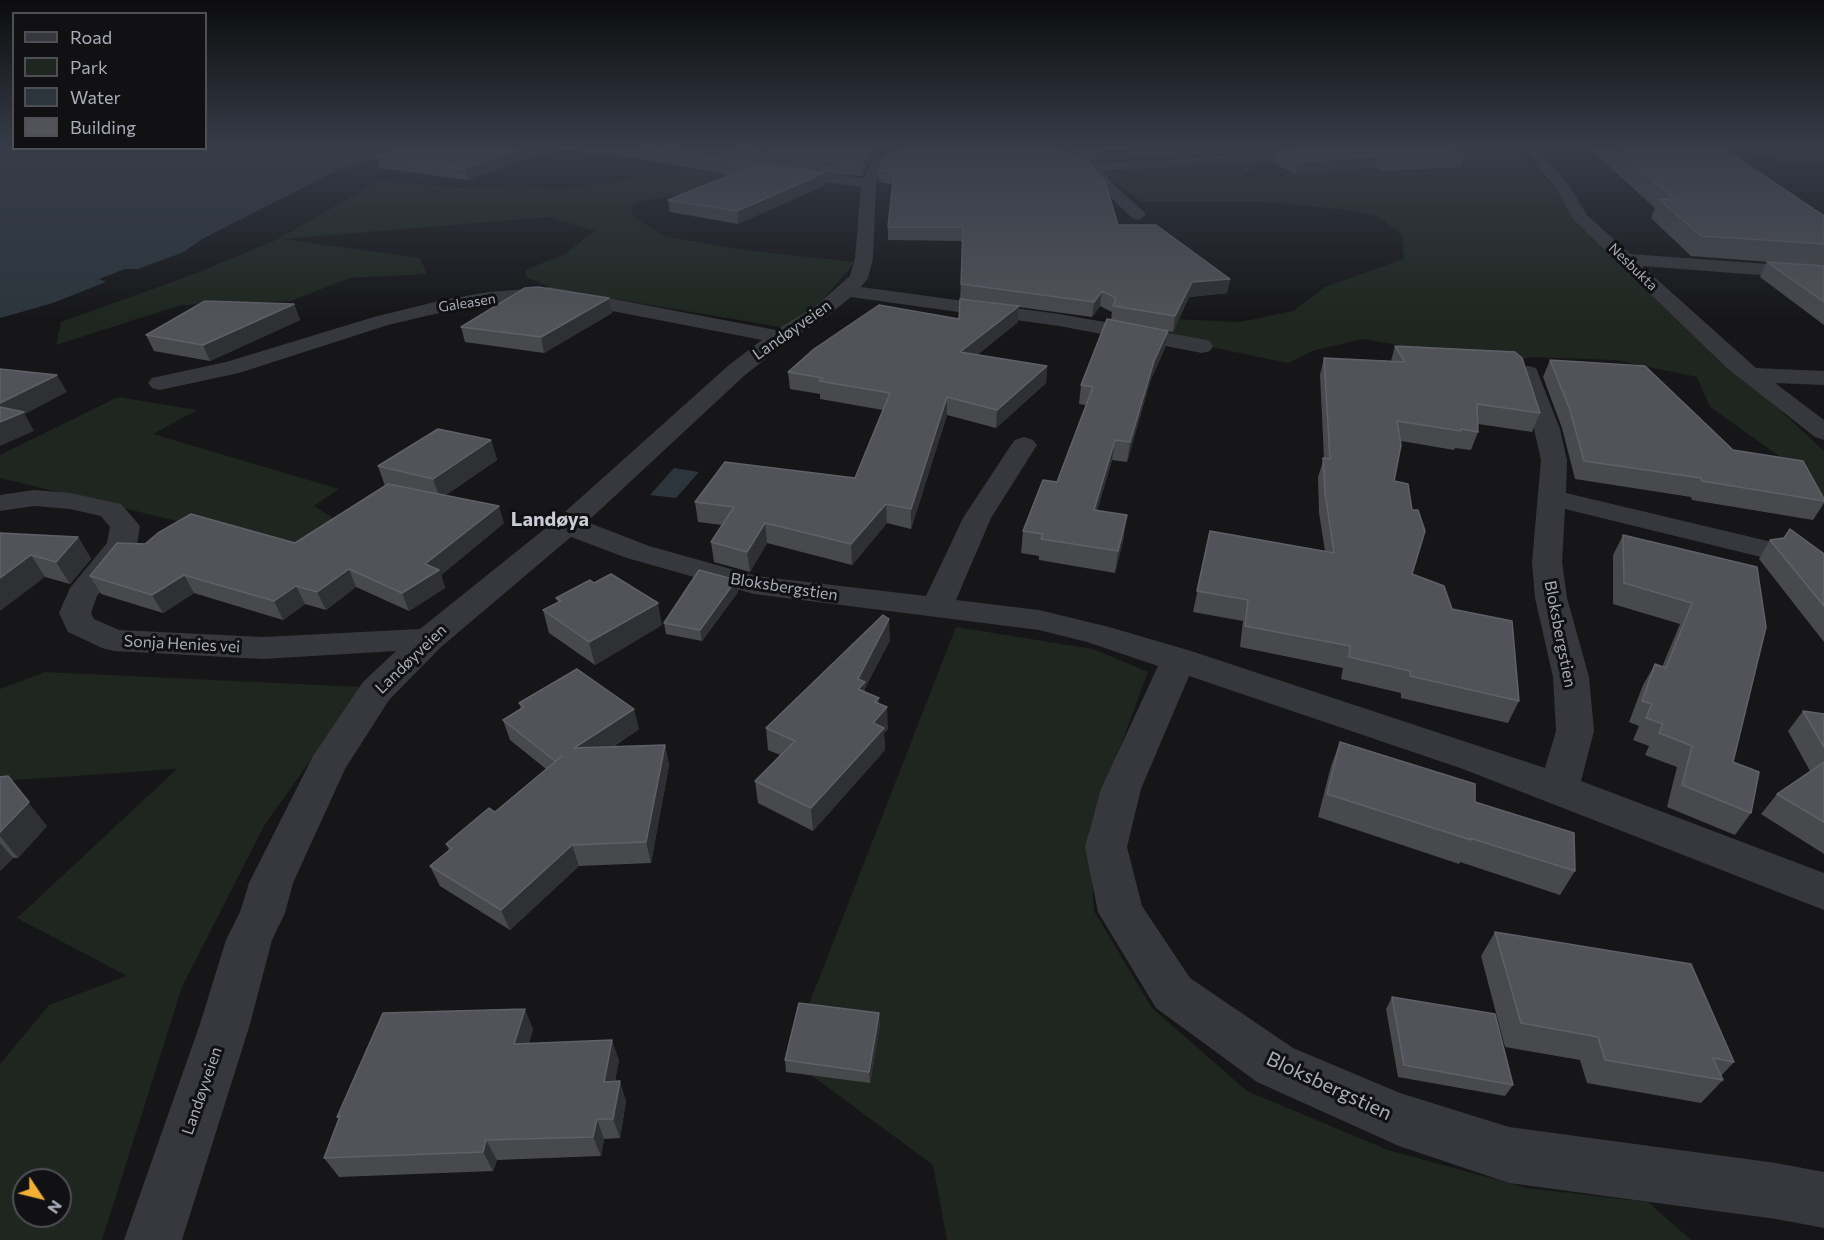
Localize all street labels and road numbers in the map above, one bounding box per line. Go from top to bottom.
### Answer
street label: Nesbukta [1605,240,1661,294]
street label: Galeasen [437,290,497,316]
street label: Landøyveien [749,296,835,364]
street label: Bloksbergstien [729,569,839,605]
street label: Bloksbergstien [1540,579,1580,689]
street label: Landøyveien [371,620,451,698]
street label: Sonja Henies vei [123,631,241,657]
street label: Landøyveien [178,1045,226,1137]
street label: Bloksbergstien [1263,1046,1395,1126]

